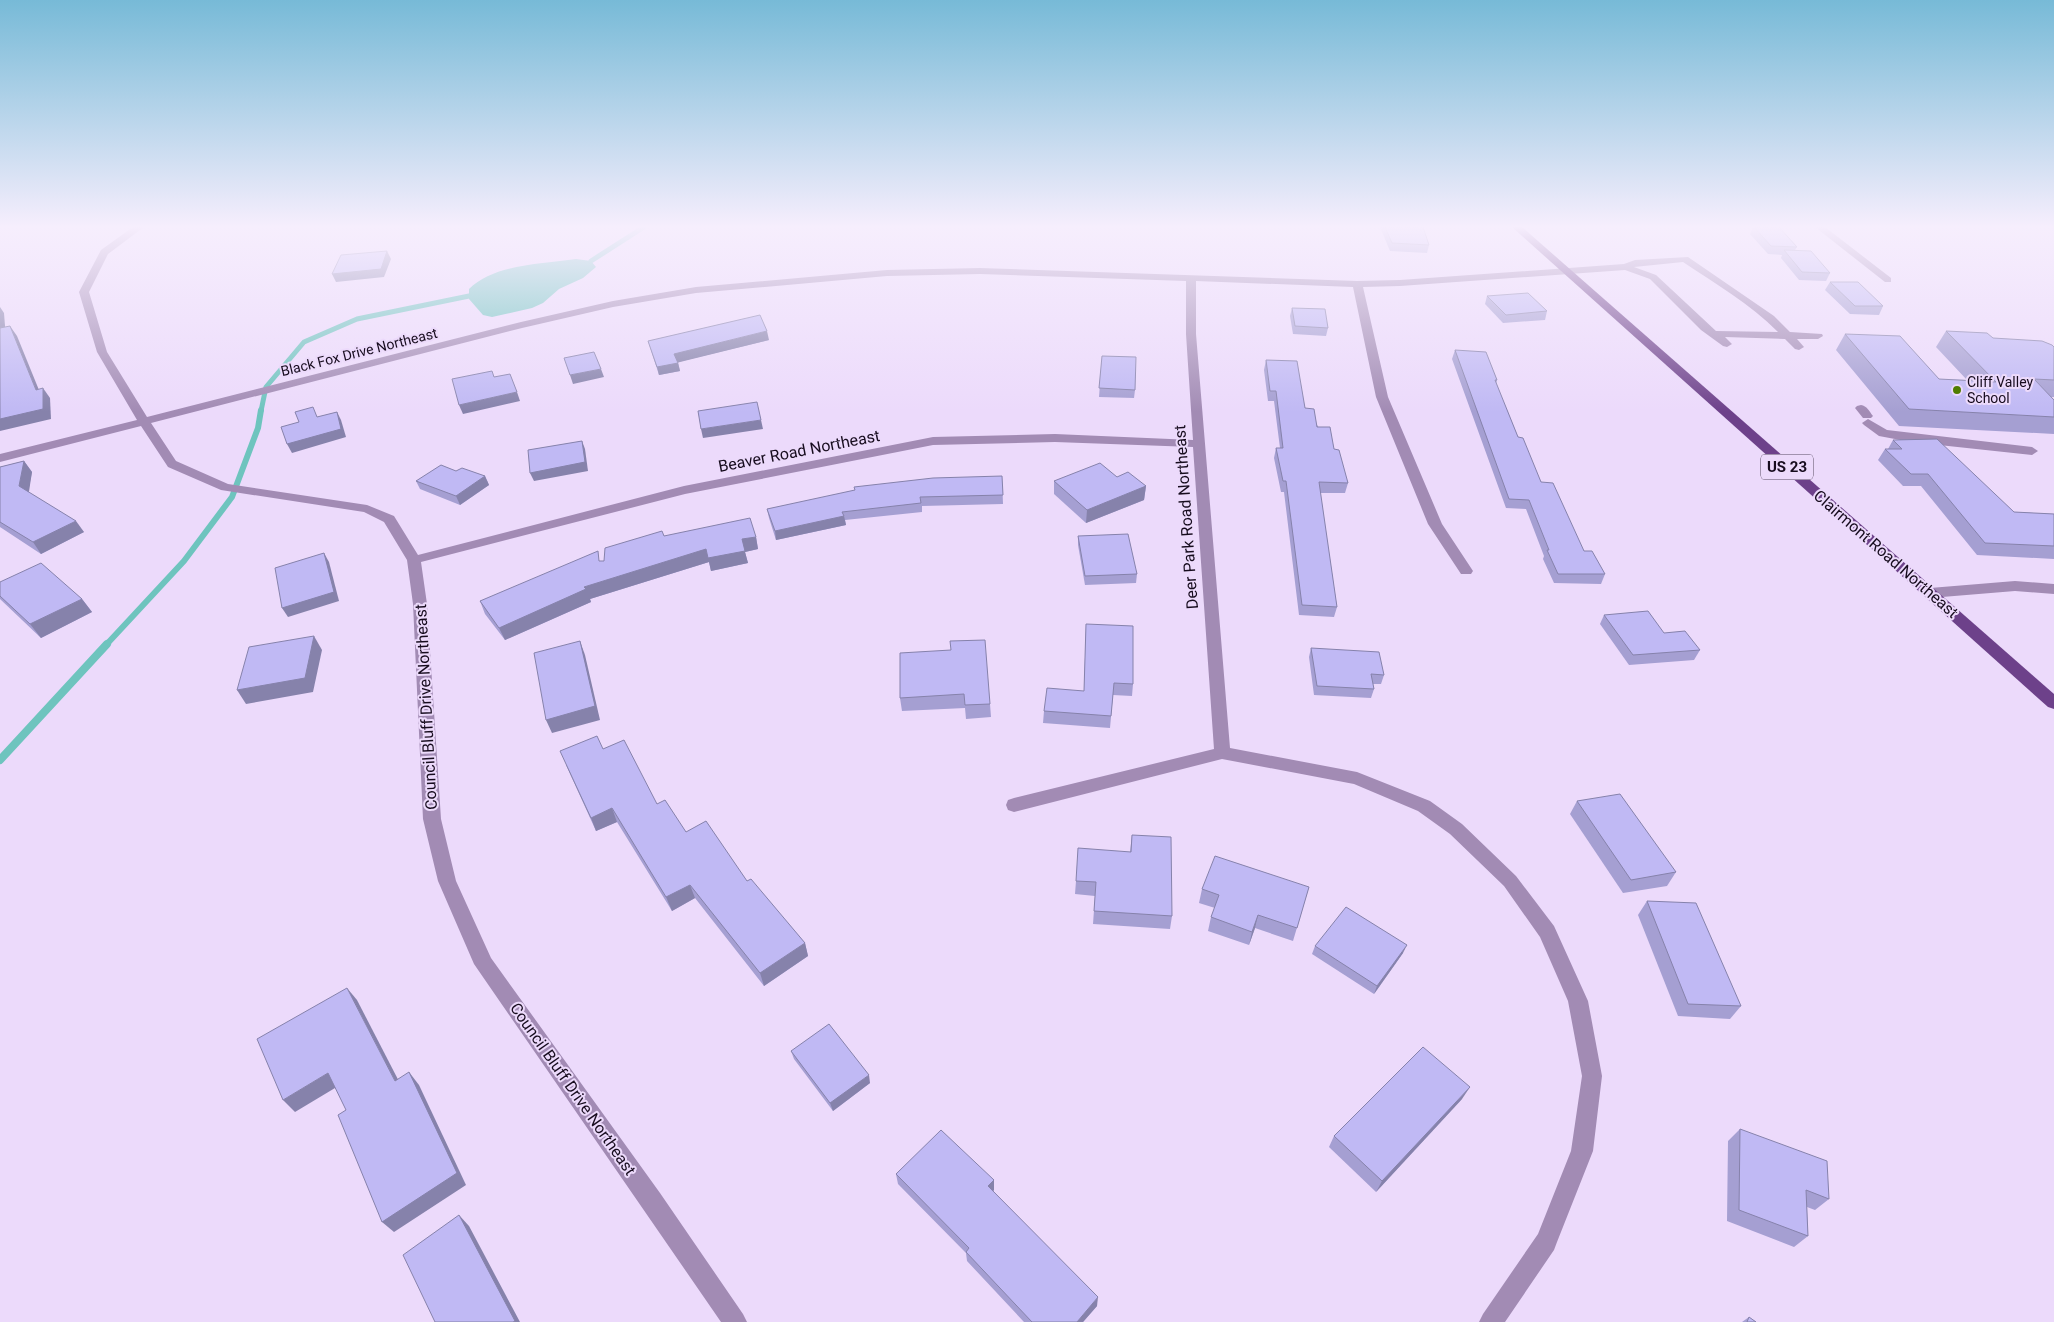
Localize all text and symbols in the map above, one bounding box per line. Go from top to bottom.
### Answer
street label: Black Fox Drive Northeast [279,325,439,379]
place label: Cliff Valley School [1967,374,2033,406]
marker: Cliff Valley School [1951,384,1963,396]
street label: Deer Park Road Northeast [1170,424,1202,610]
street label: Beaver Road Northeast [717,426,881,476]
road number: US 23 [1761,454,1813,480]
street label: Clairmont Road Northeast [1810,486,1962,622]
street label: Council Bluff Drive Northeast [411,604,441,810]
street label: Council Bluff Drive Northeast [506,999,640,1179]

